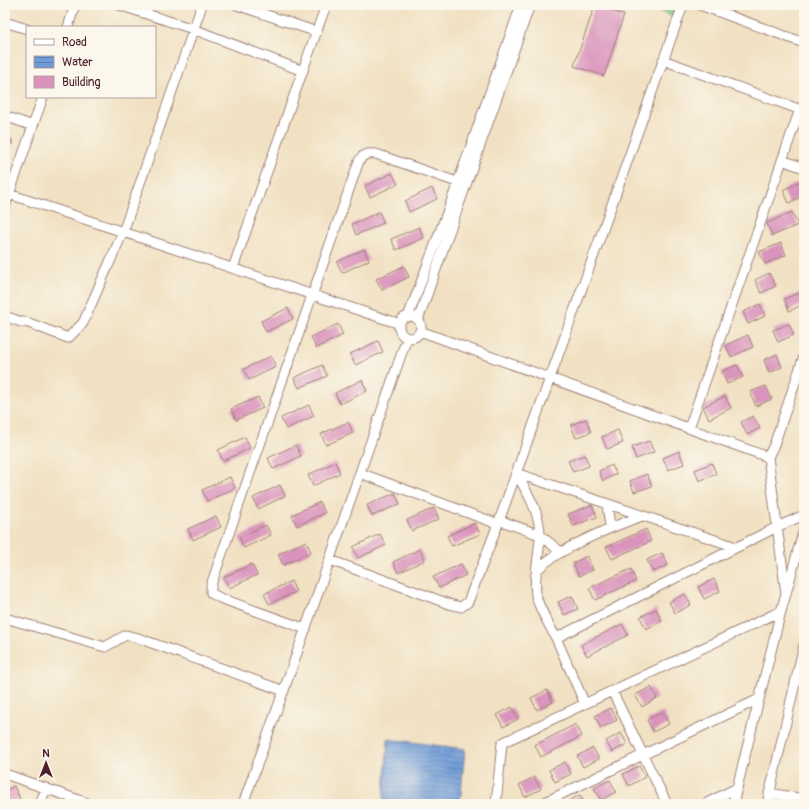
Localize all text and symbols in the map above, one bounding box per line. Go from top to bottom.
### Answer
legend [26,26,156,98]
text: Road [62,35,87,50]
text: Water [62,55,93,70]
text: Building [62,75,101,90]
north arrow [26,743,66,783]
text: N [42,747,50,760]

